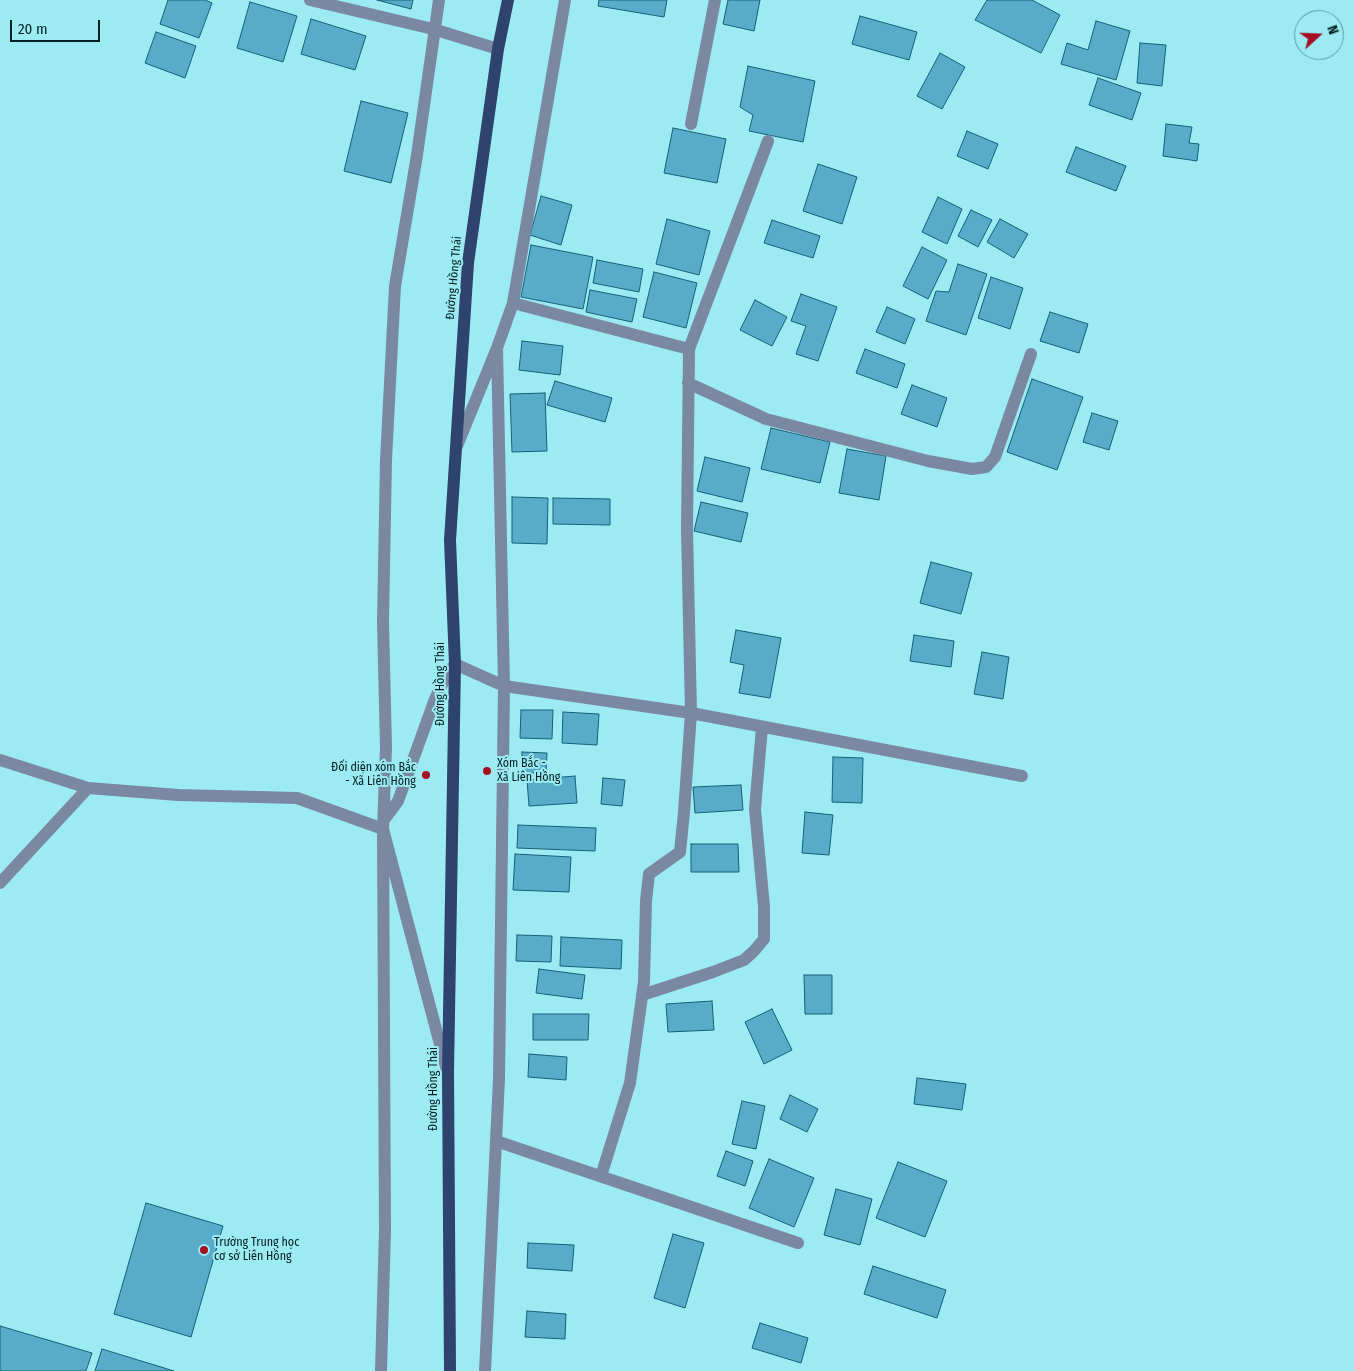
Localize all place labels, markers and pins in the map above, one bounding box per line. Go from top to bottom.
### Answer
place label: Xóm Bắc - Xã Liên Hồng [497,757,560,785]
place label: Đối diện xóm Bắc - Xã Liên Hồng [331,761,416,789]
marker: Xóm Bắc - Xã Liên Hồng [481,765,493,777]
marker: Đối diện xóm Bắc - Xã Liên Hồng [420,769,432,781]
place label: Trường Trung học cơ sở Liên Hồng [214,1236,299,1264]
marker: Trường Trung học cơ sở Liên Hồng [198,1244,210,1256]

